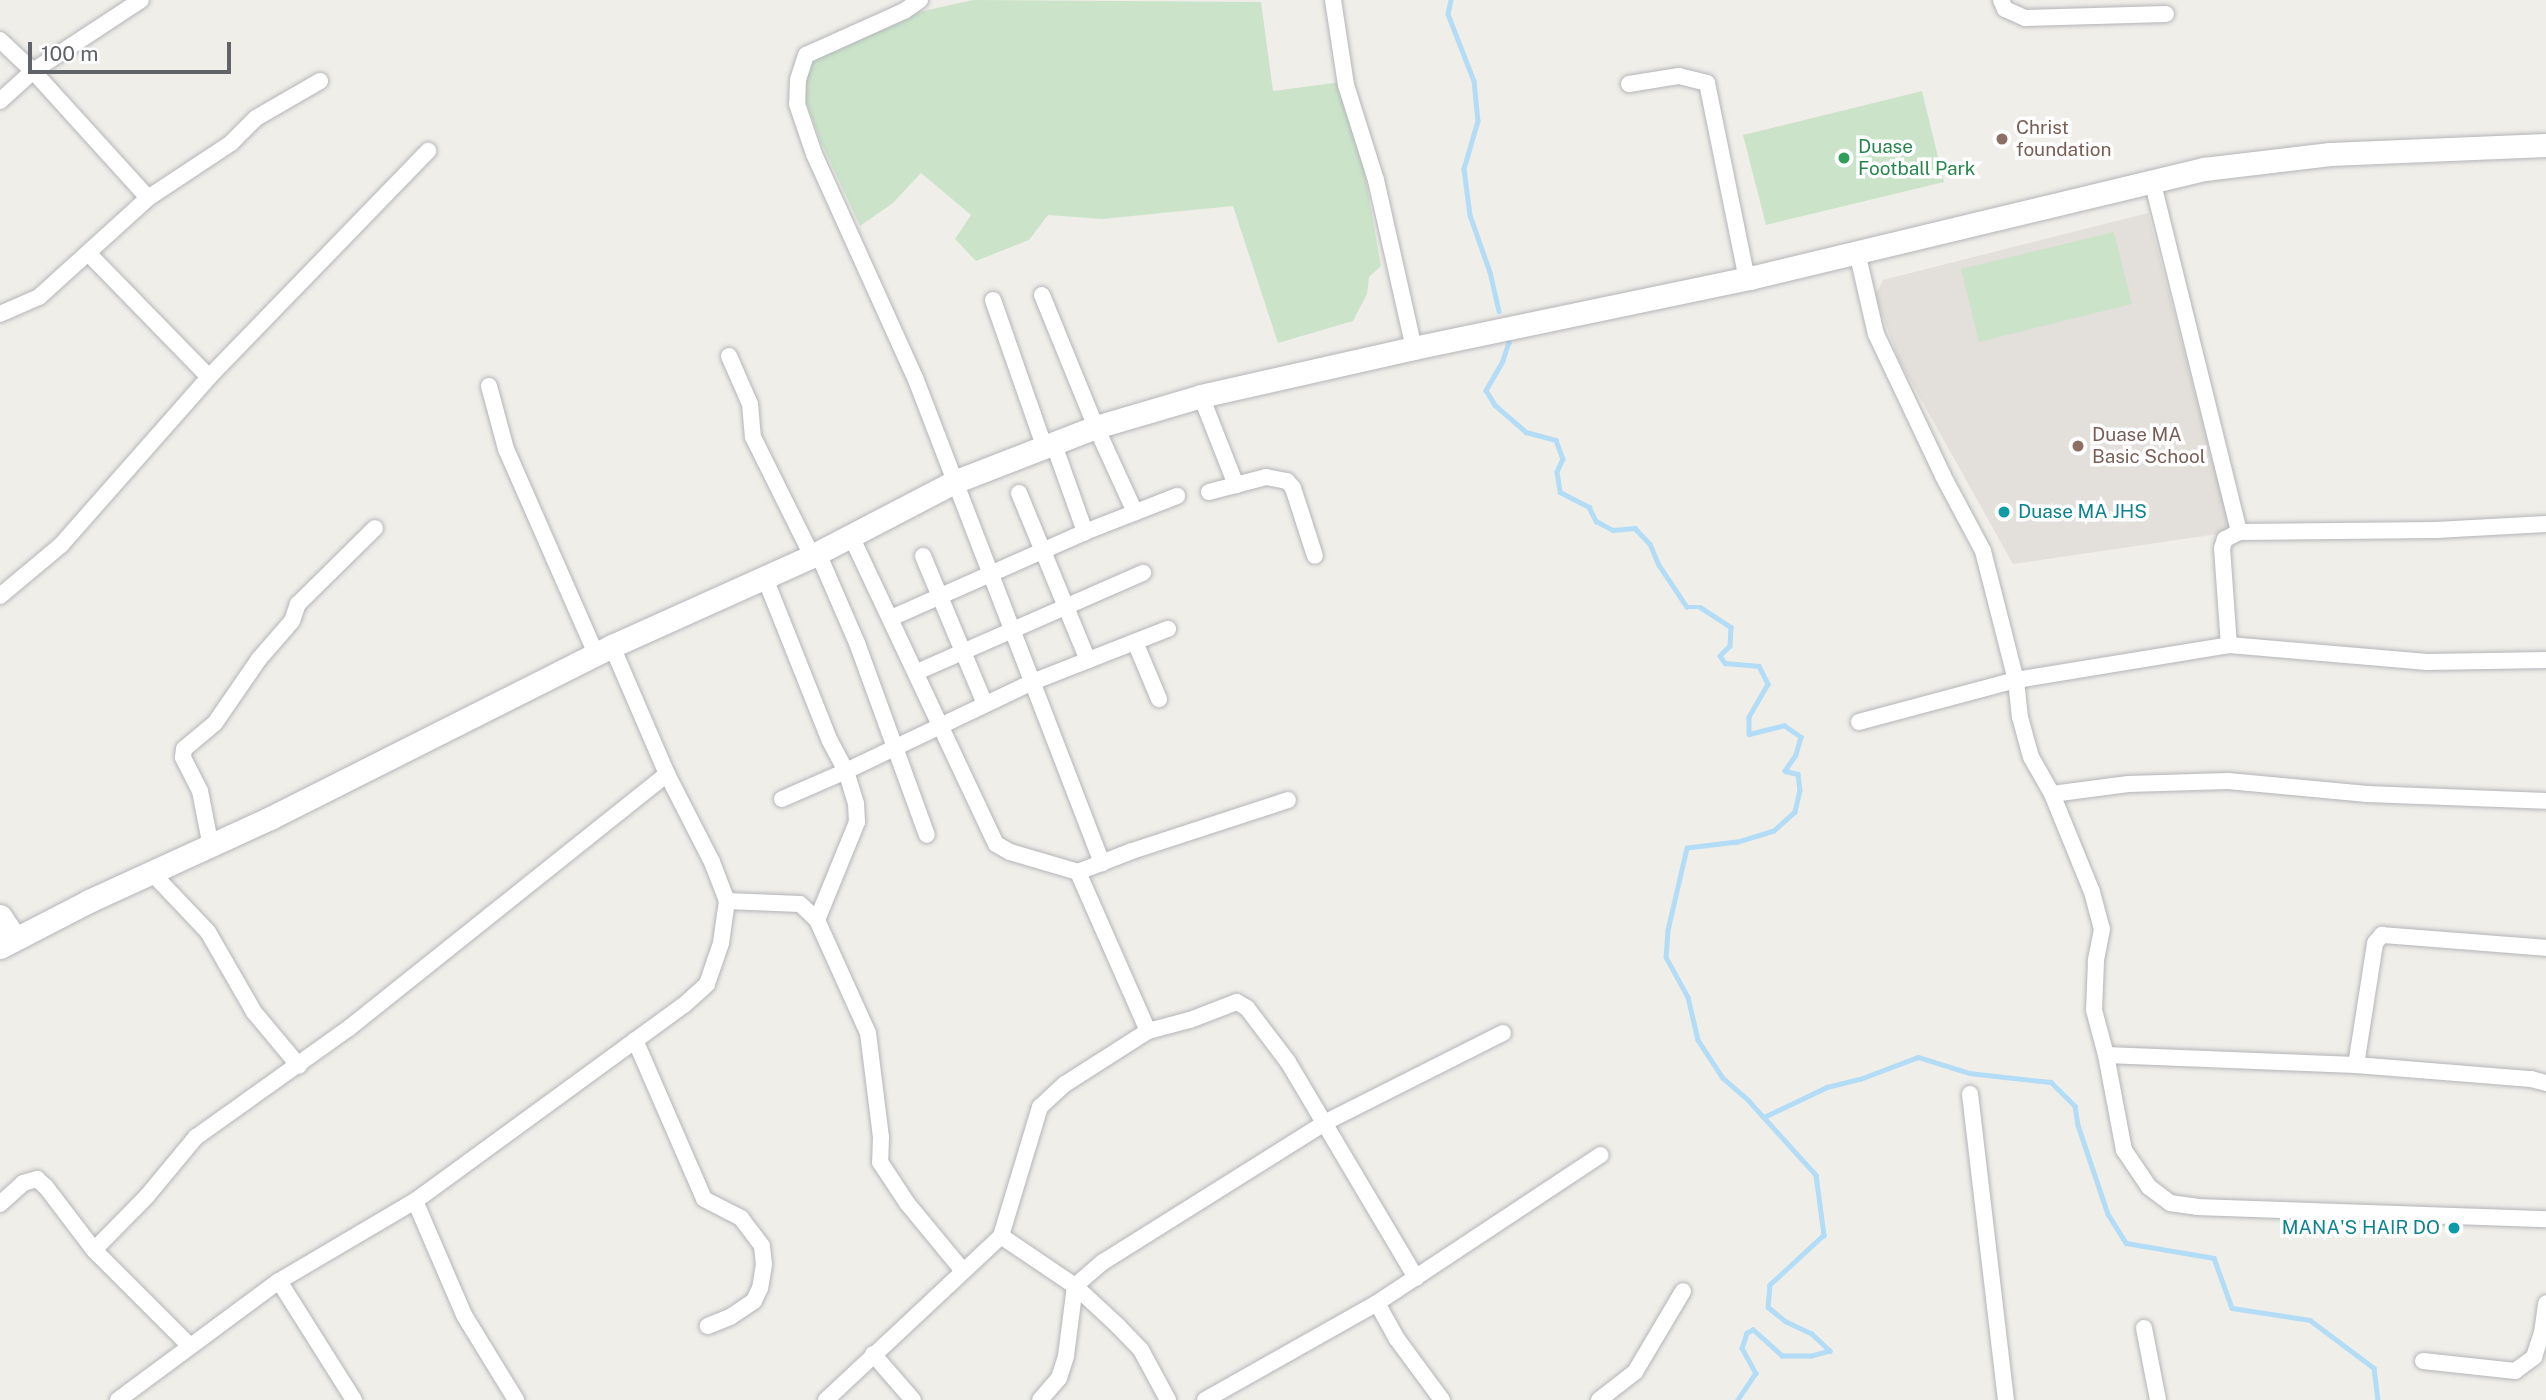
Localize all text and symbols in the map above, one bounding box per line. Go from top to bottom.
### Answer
scale bar [32,28,234,72]
text: 100 m [41,41,98,66]
place label: Christ foundation [2016,117,2111,161]
marker: Christ foundation [1994,131,2010,147]
place label: Duase Football Park [1858,136,1976,180]
marker: Duase Football Park [1836,150,1852,166]
place label: Duase MA Basic School [2092,424,2206,468]
marker: Duase MA Basic School [2070,438,2086,454]
place label: Duase MA JHS [2018,501,2147,523]
marker: Duase MA JHS [1996,504,2012,520]
place label: MANA'S HAIR DO [2282,1217,2440,1239]
marker: MANA'S HAIR DO [2446,1220,2462,1236]

